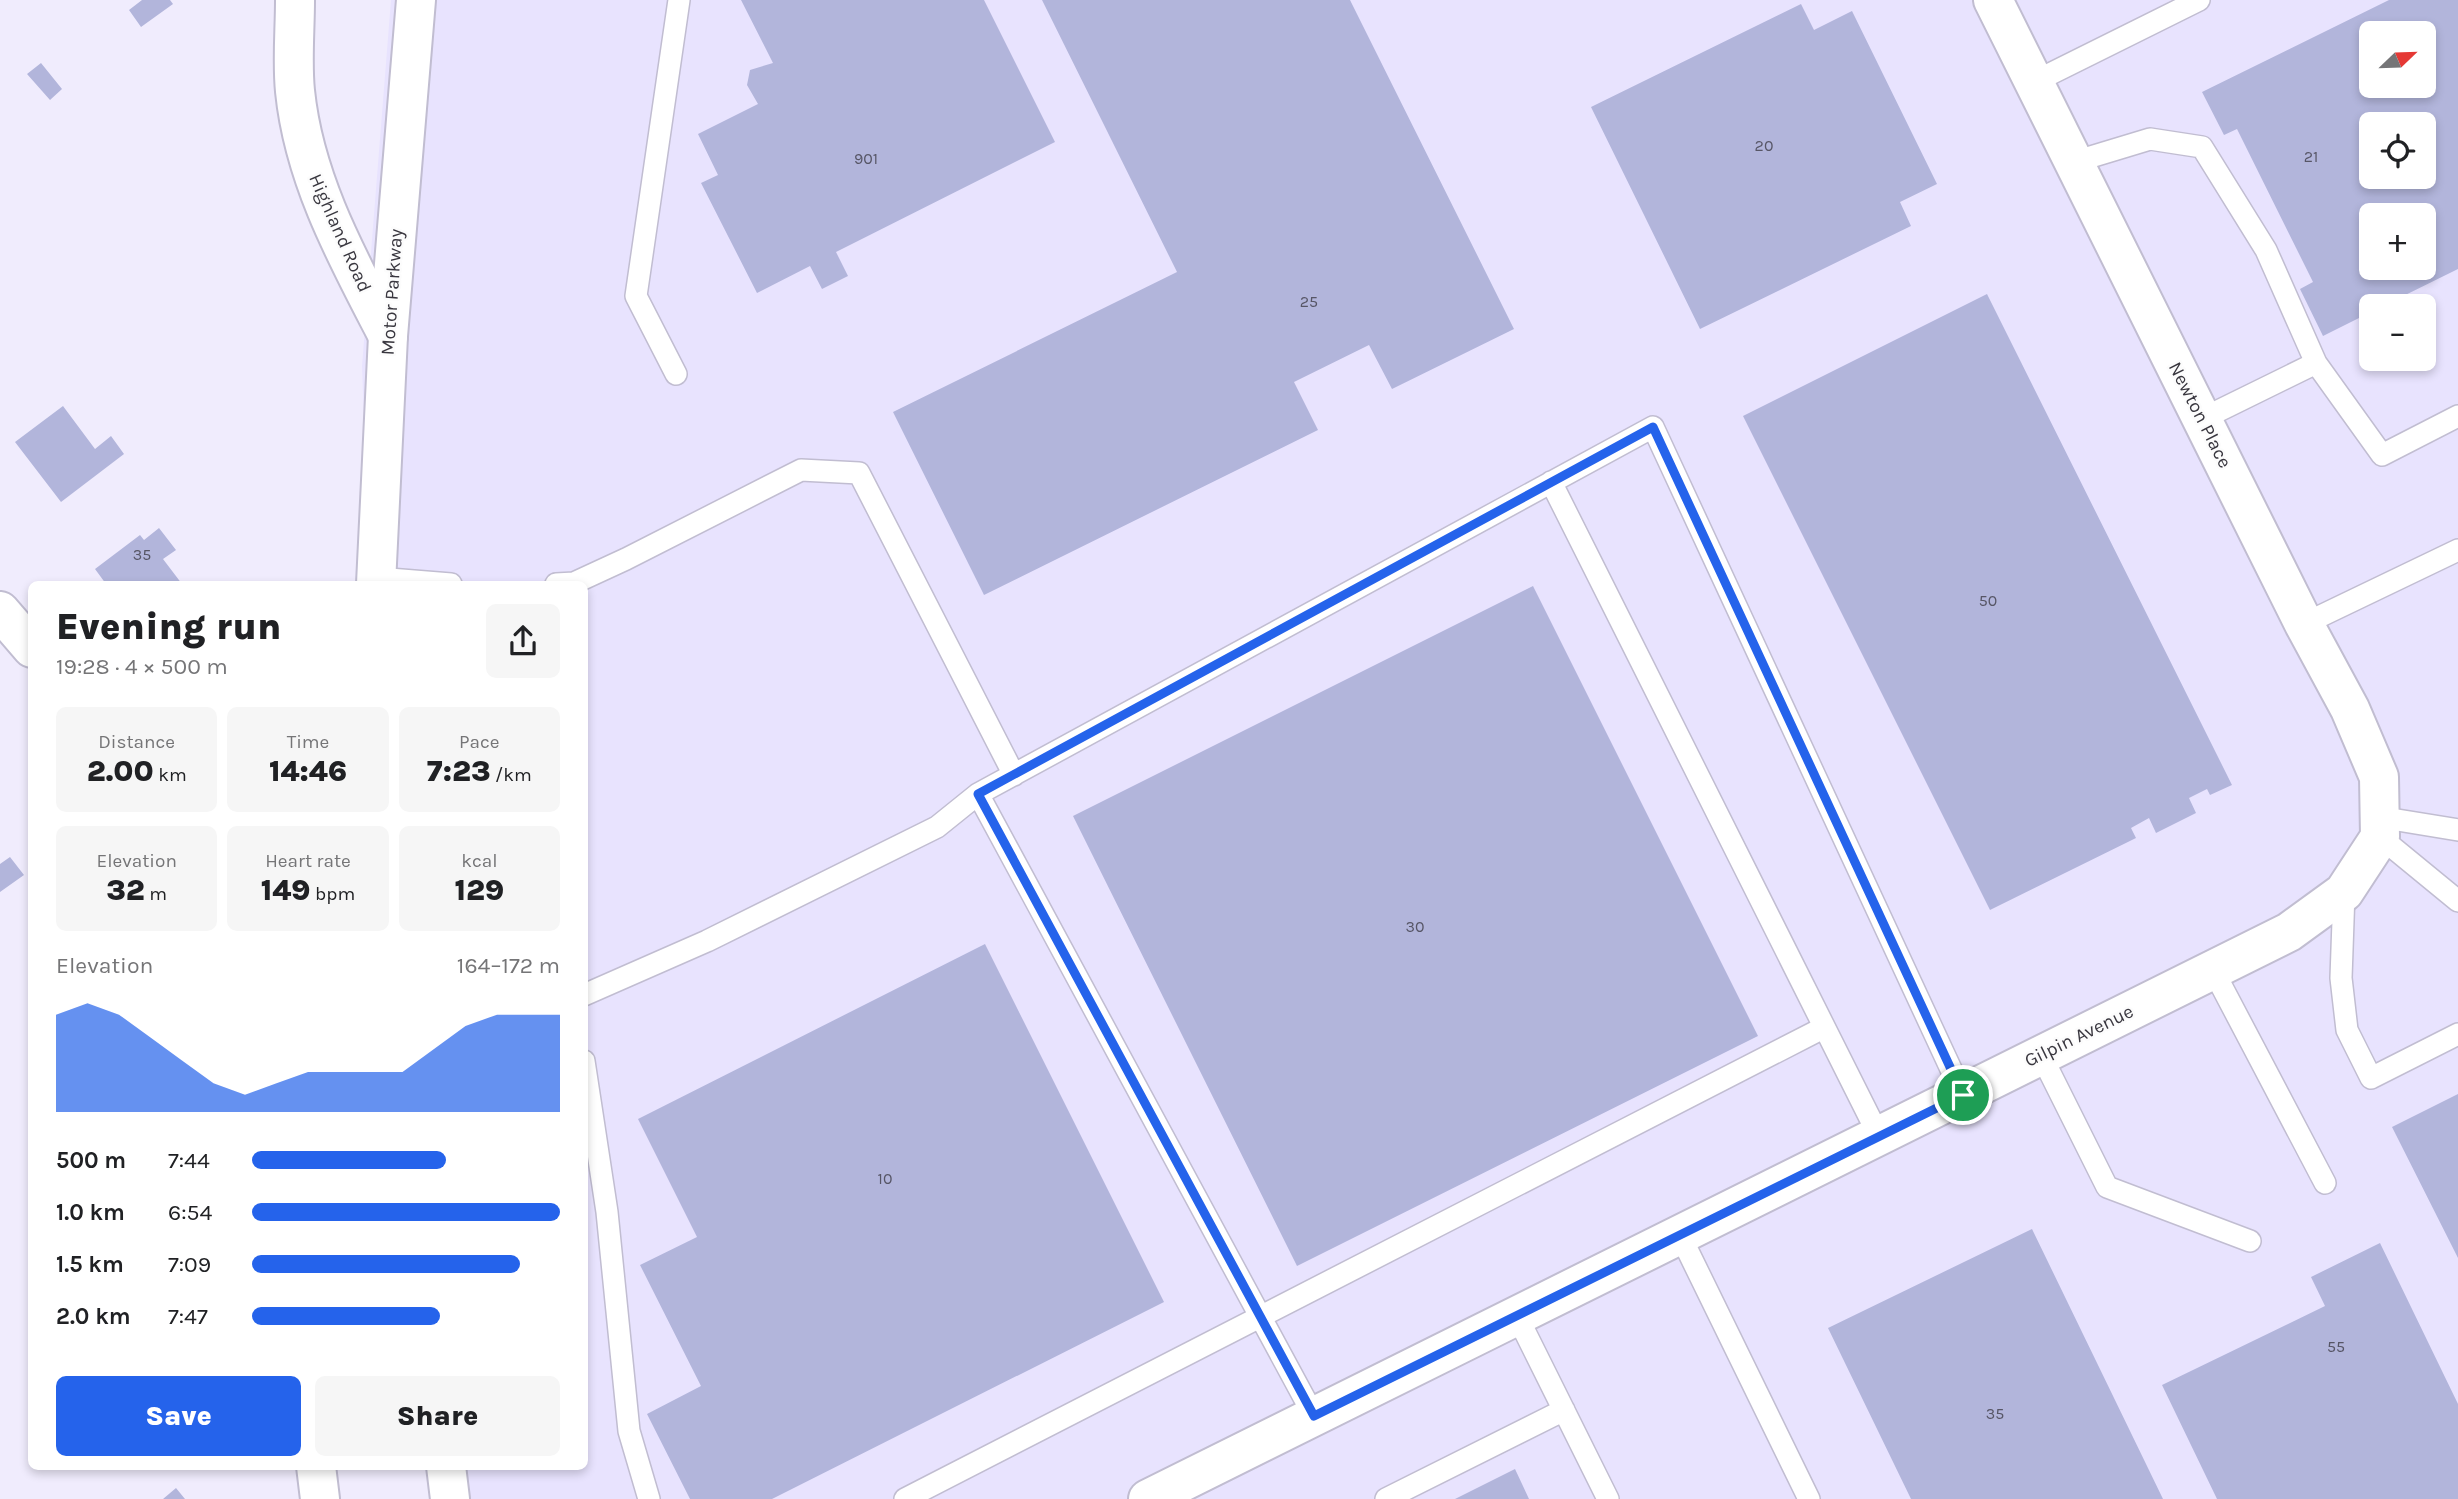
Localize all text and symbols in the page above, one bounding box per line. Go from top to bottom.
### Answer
north arrow [2359,21,2436,98]
map controls [2359,21,2436,371]
button: locate [2359,112,2436,189]
house number: 20 [1755,136,1773,155]
house number: 21 [2304,147,2318,166]
house number: 901 [854,149,878,168]
street label: Highland Road [304,170,376,296]
button: + [2359,203,2436,280]
street label: Motor Parkway [377,228,407,356]
house number: 25 [1300,292,1318,311]
button: − [2359,294,2436,371]
street label: Newton Place [2164,358,2236,472]
house number: 35 [133,545,151,564]
house number: 50 [1979,591,1997,610]
text: Evening run [56,604,281,649]
button: share [486,604,560,678]
text: 19:28 · 4 × 500 m [56,653,228,680]
text: Distance [98,731,175,753]
text: Time [287,731,329,753]
text: Pace [459,731,500,753]
text: 2.00 [87,753,154,789]
text: 14:46 [269,753,347,789]
text: 7:23 [427,753,491,789]
text: km [154,764,187,786]
text: /km [491,764,532,786]
text: Elevation [96,850,177,872]
text: Heart rate [265,850,351,872]
text: kcal [461,850,497,872]
text: 32 [106,872,145,908]
text: 149 [261,872,311,908]
text: 129 [454,872,504,908]
text: m [145,883,167,905]
text: bpm [311,883,355,905]
house number: 30 [1406,917,1424,936]
text: Elevation [56,952,153,979]
text: 164–172 m [457,952,560,979]
street label: Gilpin Avenue [2021,1000,2137,1072]
pin [1933,1065,1993,1125]
icon: arrive [1944,1076,1982,1114]
text: 500 m [56,1147,126,1174]
text: 7:44 [168,1147,210,1174]
house number: 10 [878,1169,892,1188]
text: 1.0 km [56,1199,125,1226]
text: 6:54 [168,1199,212,1226]
text: 1.5 km [56,1251,124,1278]
text: 7:09 [168,1251,211,1278]
text: 2.0 km [56,1303,131,1330]
text: 7:47 [168,1303,208,1330]
house number: 55 [2327,1337,2345,1356]
button: Save [56,1376,301,1456]
button: Share [315,1376,560,1456]
house number: 35 [1986,1404,2004,1423]

